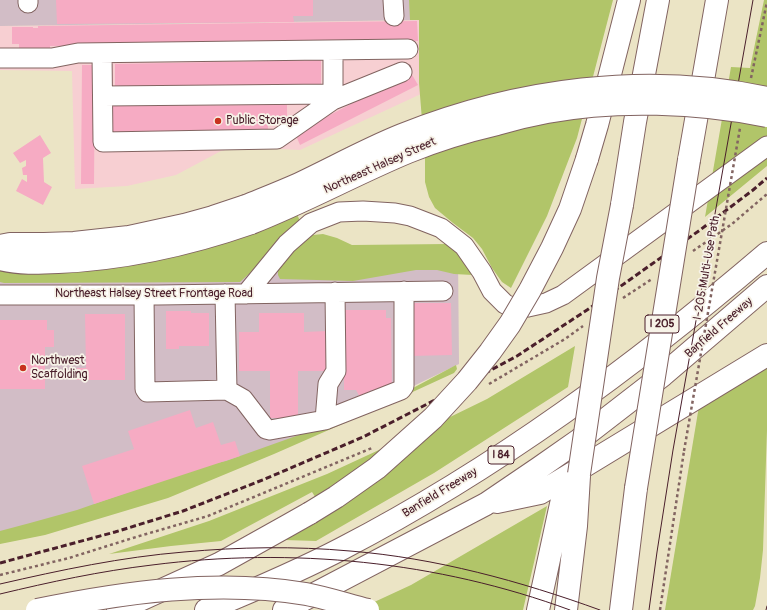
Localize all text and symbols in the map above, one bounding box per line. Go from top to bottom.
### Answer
place label: Public Storage [226,114,298,128]
marker: Public Storage [213,116,223,126]
street label: Northeast Halsey Street [322,135,438,197]
street label: I-205 Multi-Use Path [691,215,723,321]
street label: Northeast Halsey Street Frontage Road [55,287,253,301]
street label: Banfield Freeway [682,295,756,361]
road number: I 205 [645,315,679,333]
place label: Northwest Scaffolding [31,354,88,382]
marker: Northwest Scaffolding [18,363,28,373]
road number: I 84 [488,446,514,464]
street label: Banfield Freeway [400,465,480,521]

